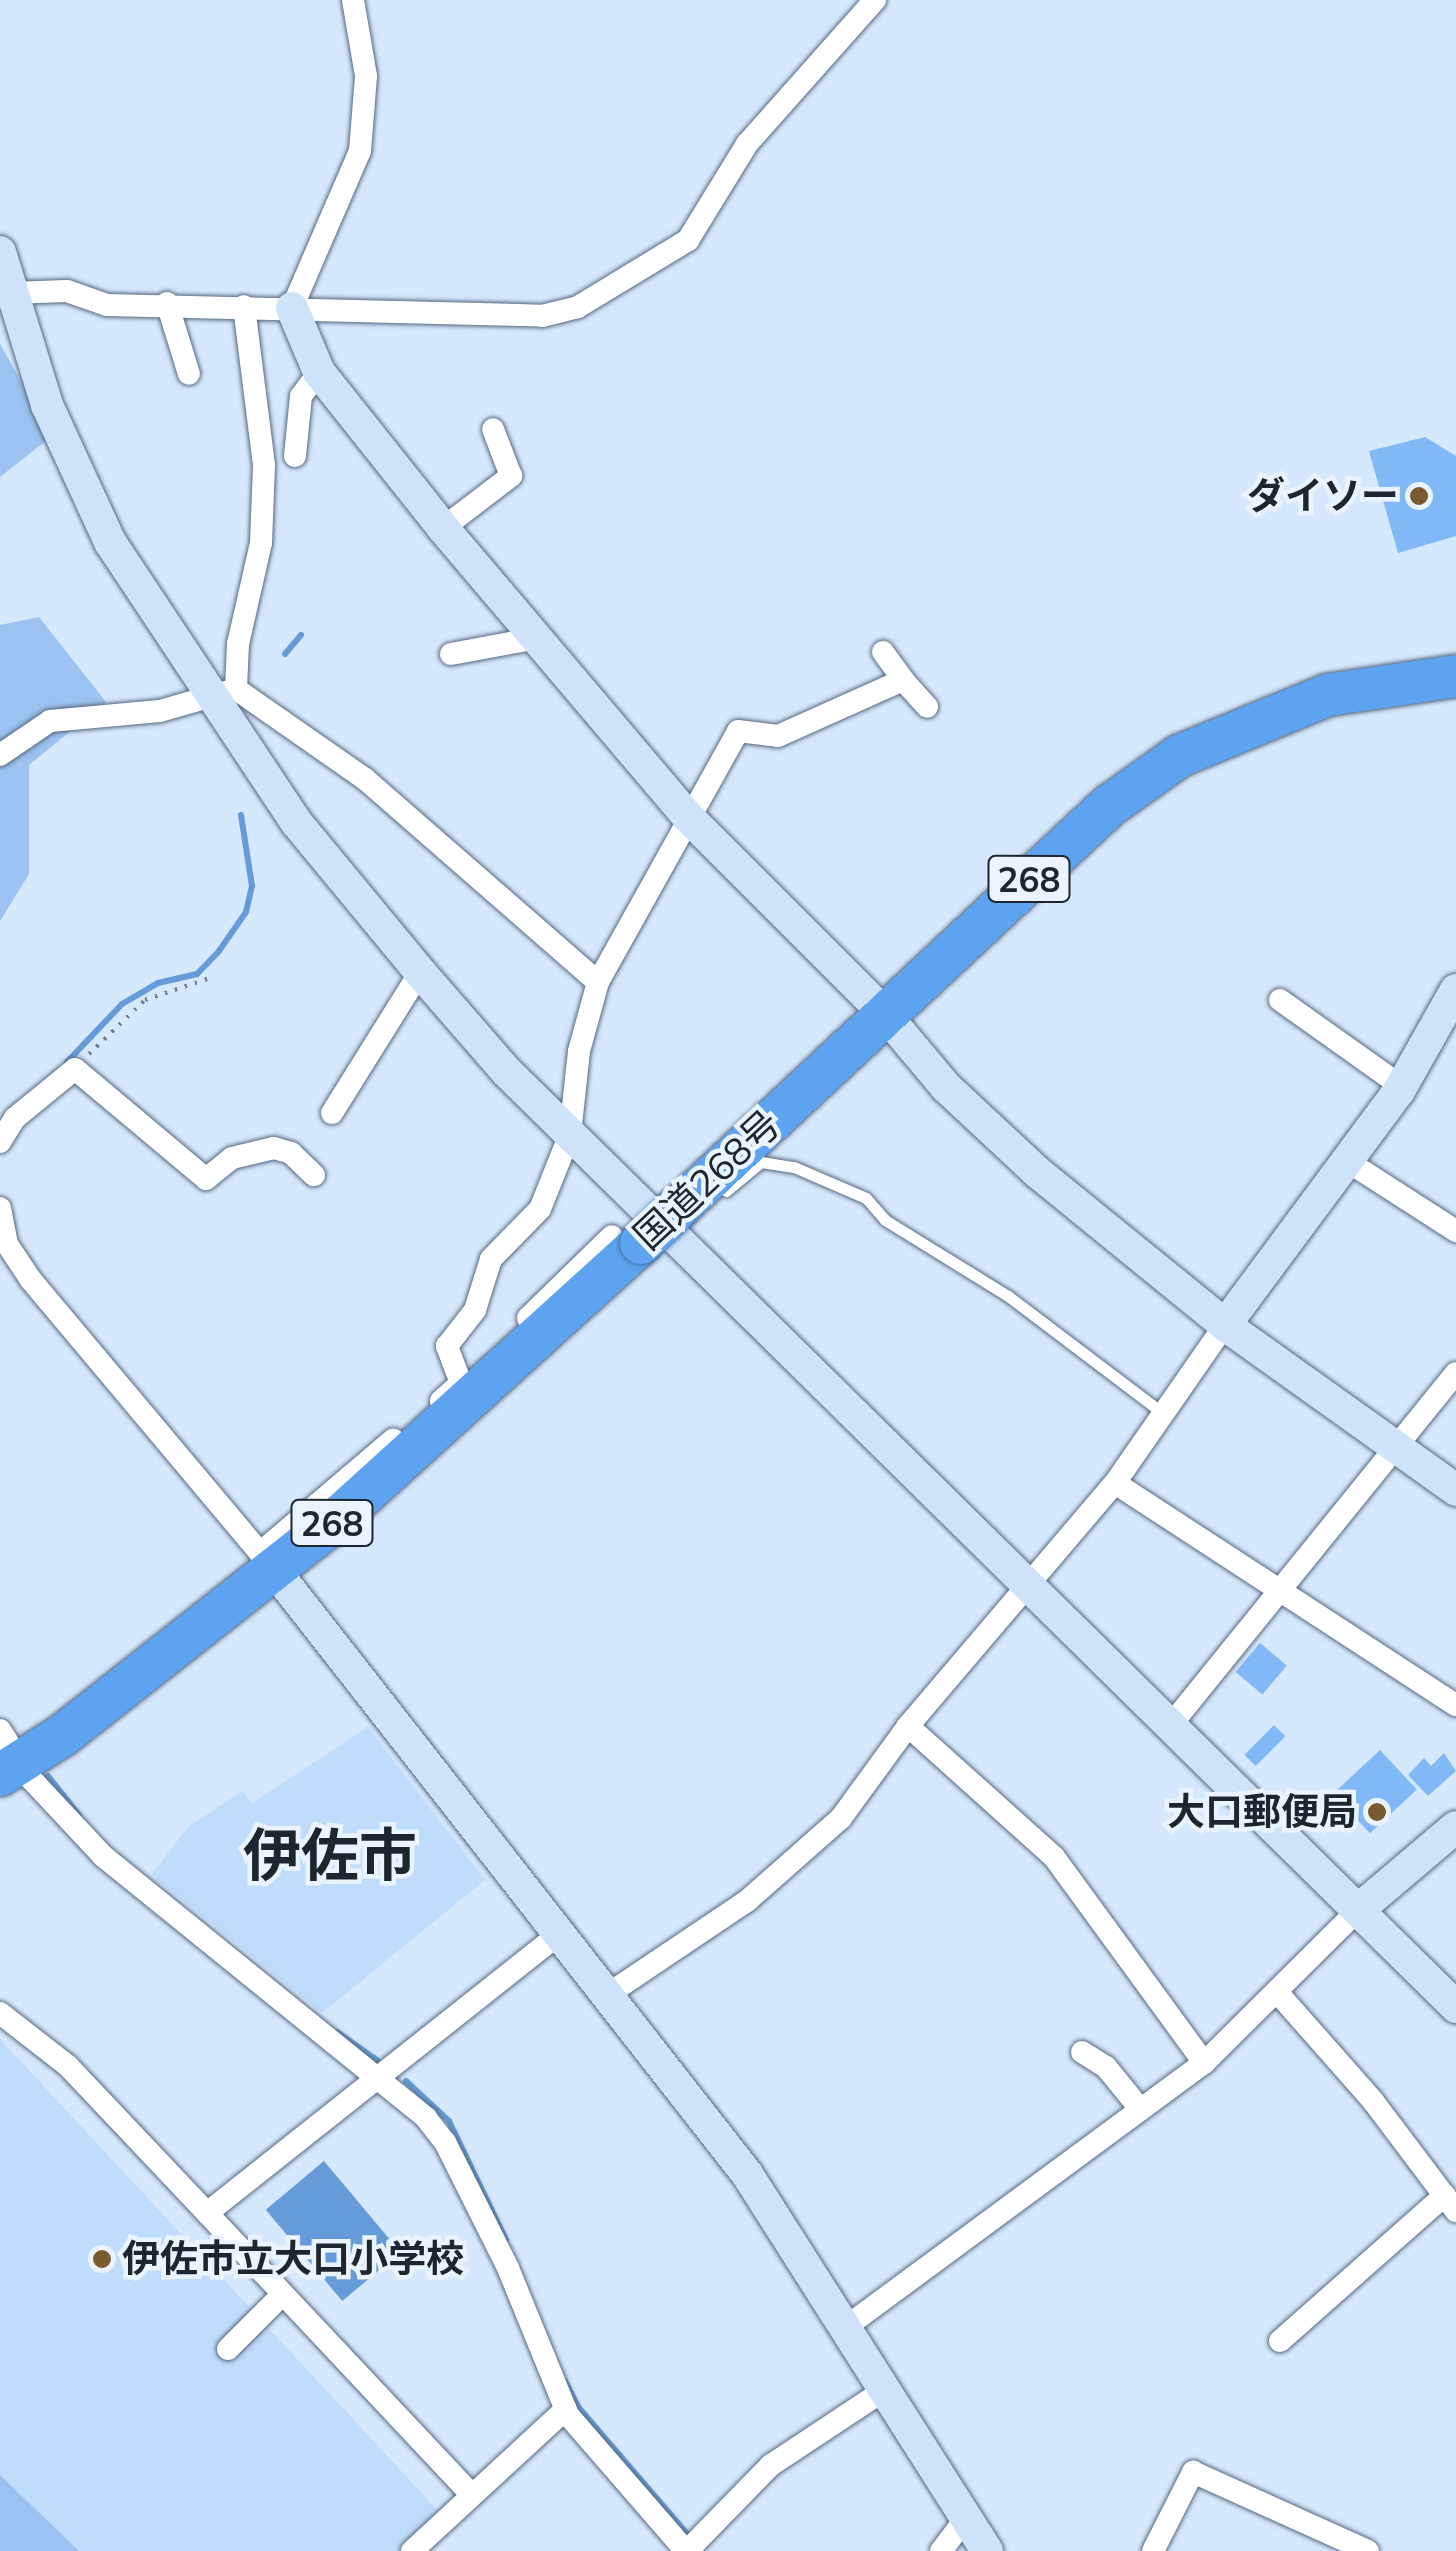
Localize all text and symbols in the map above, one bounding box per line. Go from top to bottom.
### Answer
place label: ダイソー [1247,473,1399,519]
marker: ダイソー [1408,485,1430,507]
road number: 268 [986,849,1072,909]
street label: 国道268号 [625,1101,789,1259]
road number: 268 [290,1493,374,1553]
place label: 大口郵便局 [1167,1789,1357,1835]
marker: 大口郵便局 [1366,1801,1388,1823]
district label: 伊佐市 [243,1820,417,1890]
place label: 伊佐市立大口小学校 [122,2236,464,2282]
marker: 伊佐市立大口小学校 [91,2248,113,2270]

